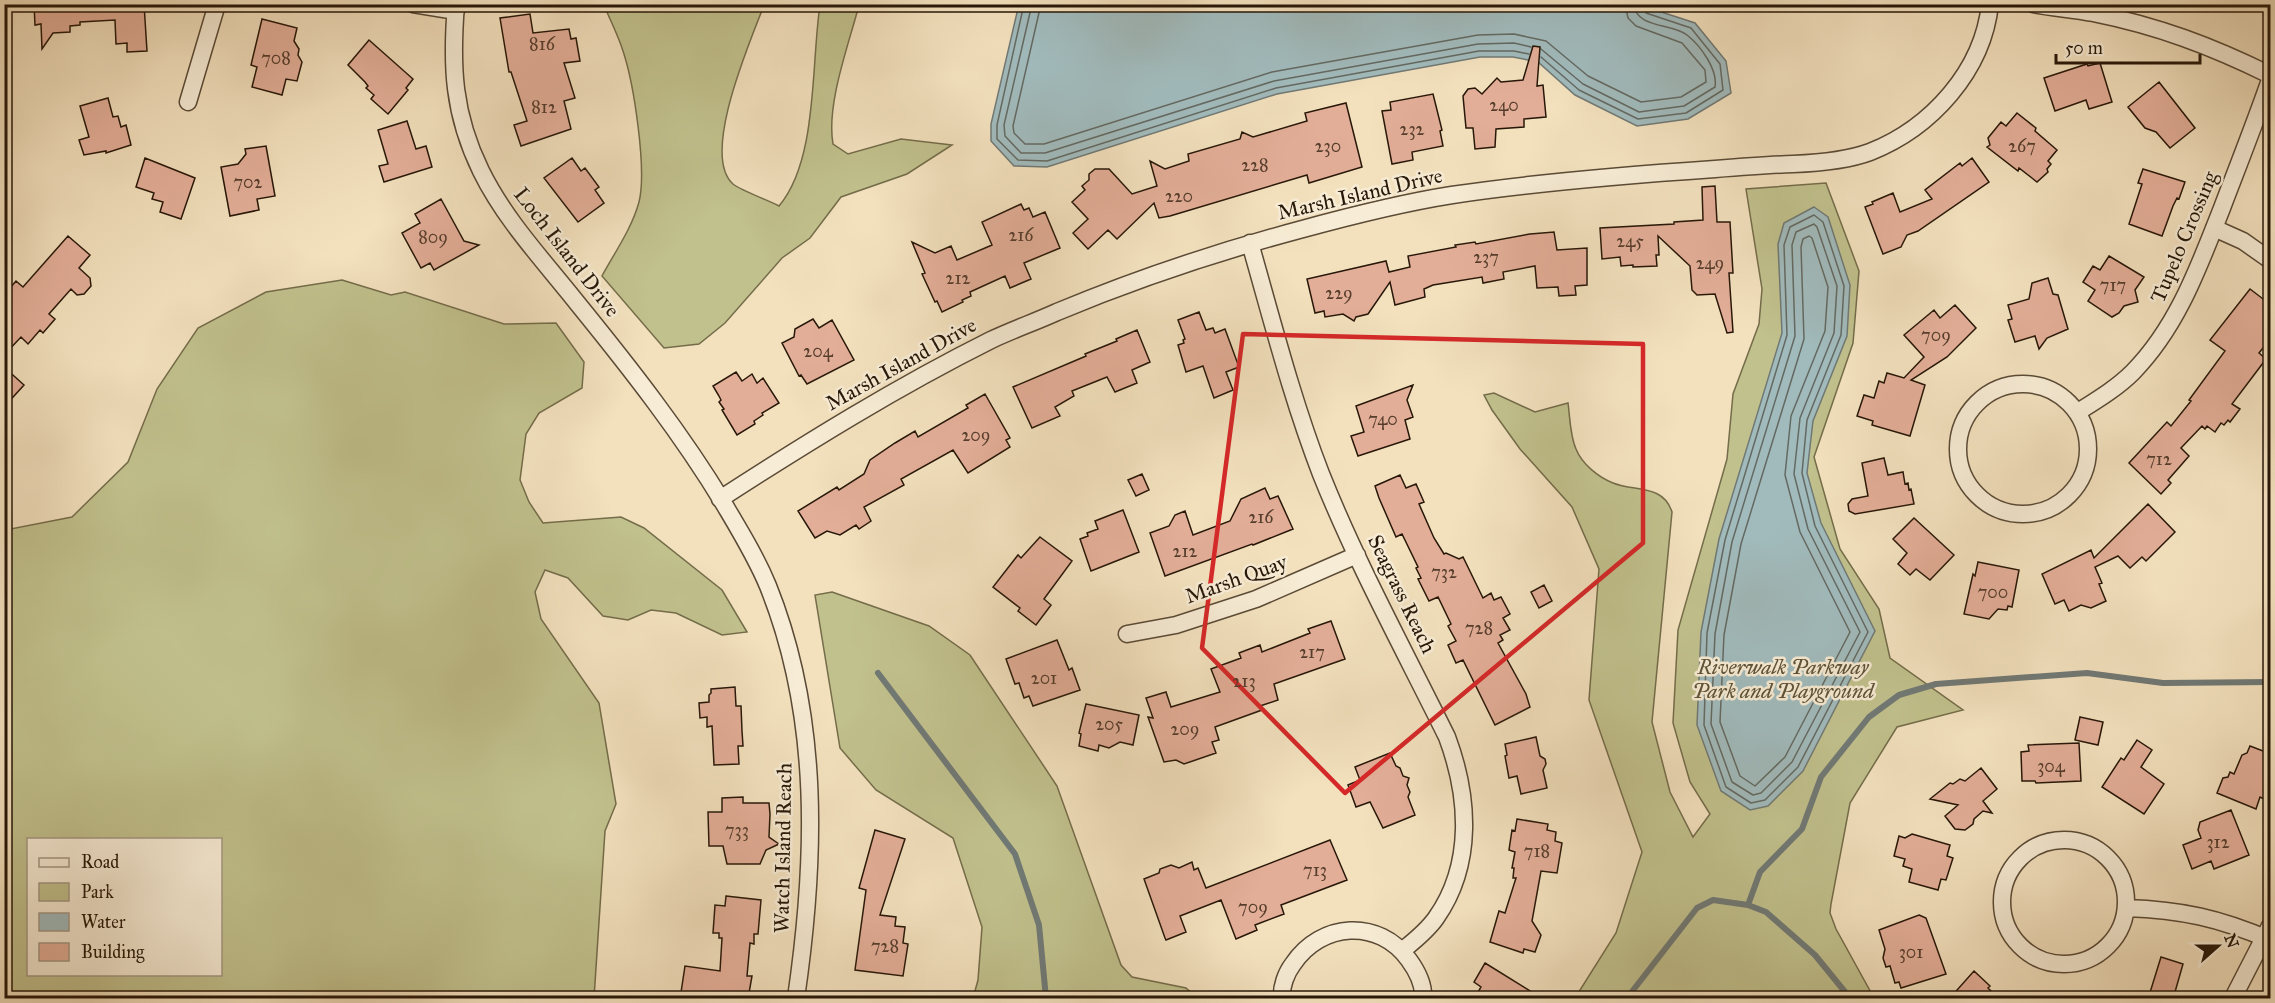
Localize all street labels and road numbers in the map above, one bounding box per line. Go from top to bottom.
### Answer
street label: Marsh Island Drive [1275,162,1445,226]
street label: Tupelo Crossing [2145,167,2223,307]
street label: Loch Island Drive [508,182,626,322]
street label: Marsh Island Drive [821,312,981,416]
street label: Seagrass Reach [1362,530,1442,658]
street label: Marsh Quay [1181,548,1292,609]
street label: Watch Island Reach [769,762,797,933]

